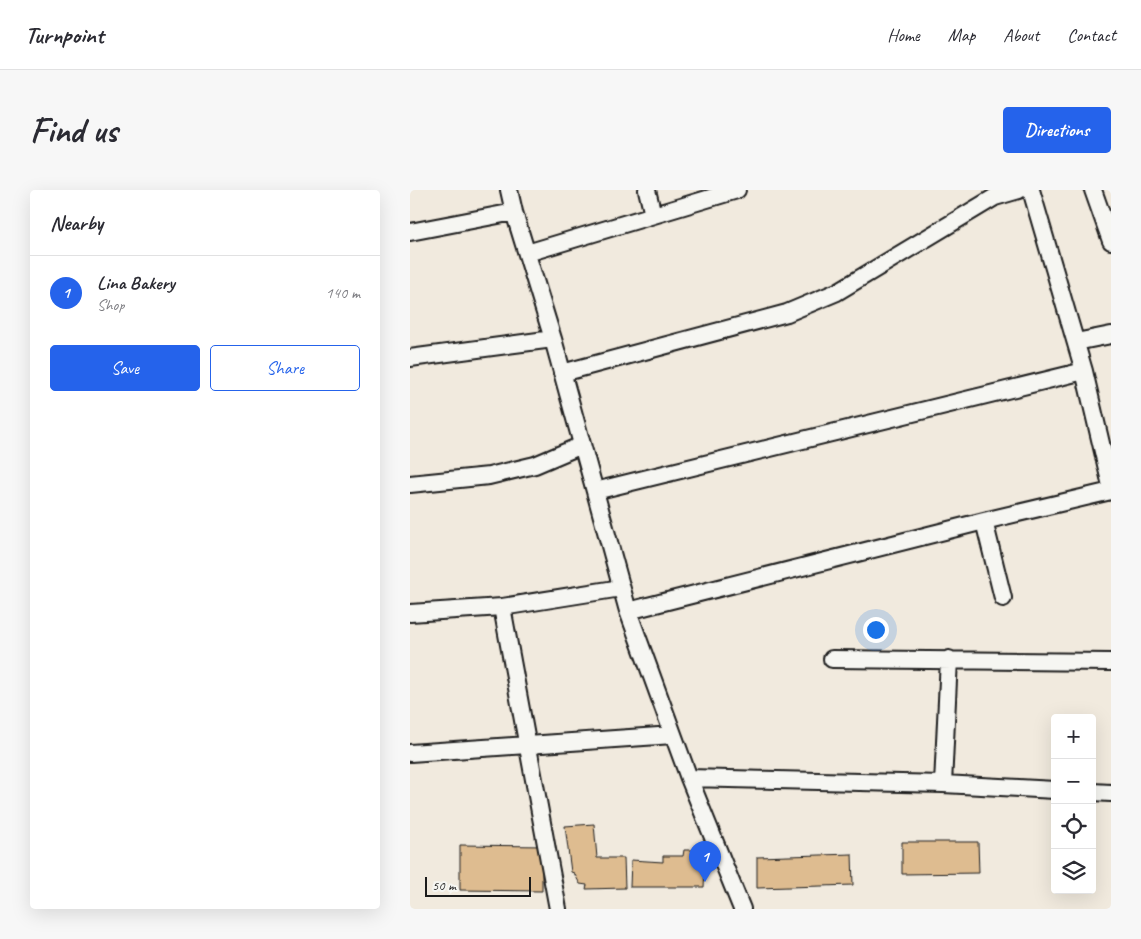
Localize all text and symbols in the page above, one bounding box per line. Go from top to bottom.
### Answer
text: Turnpoint [25,20,104,50]
text: Home [887,24,920,46]
text: Map [948,24,975,46]
text: About [1003,24,1039,46]
text: Contact [1067,24,1116,46]
button: Directions [1003,107,1111,153]
text: Find us [30,108,117,153]
text: Nearby [50,210,103,236]
text: Lina Bakery [97,271,175,295]
text: 1 [62,283,70,303]
text: 140 m [326,283,360,303]
text: Shop [97,295,124,315]
button: Save [50,345,200,391]
button: Share [210,345,360,391]
your location [863,617,889,643]
map controls [1051,714,1096,894]
button: + [1051,714,1096,759]
button: − [1051,759,1096,804]
button: locate [1051,804,1096,849]
pin: 1 [689,841,721,882]
button: layers [1051,849,1096,894]
scale bar [425,874,531,897]
text: 50 m [432,877,456,894]

